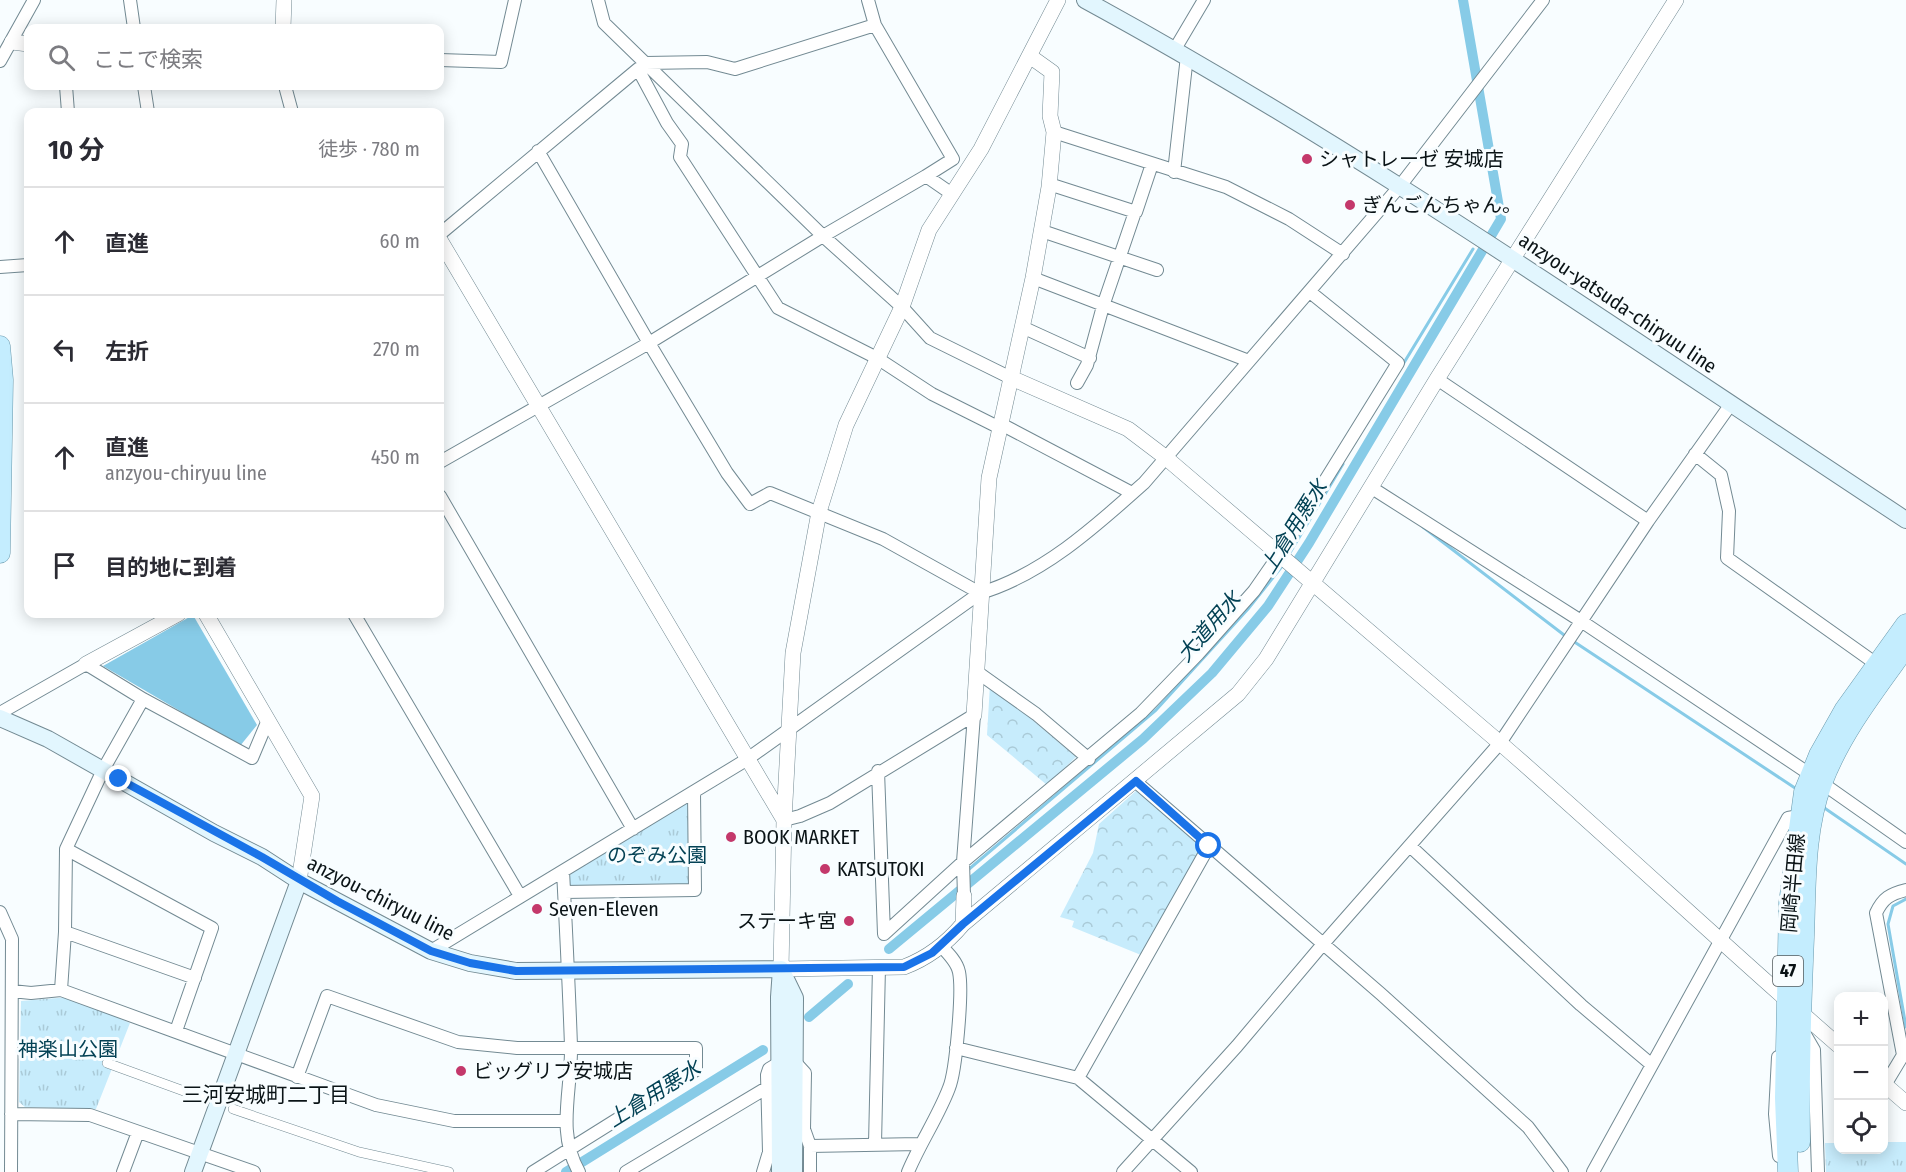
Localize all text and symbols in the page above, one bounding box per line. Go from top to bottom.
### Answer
search box [24,24,444,90]
icon: search [45,41,78,74]
text: ここで検索 [93,46,203,73]
text: 10 分 [48,135,105,166]
text: 徒歩 · 780 m [318,137,420,161]
place label: シャトレーゼ 安城店 [1319,147,1504,171]
marker: シャトレーゼ 安城店 [1300,152,1314,166]
place label: ぎんごんちゃん。 [1362,193,1522,217]
marker: ぎんごんちゃん。 [1343,198,1357,212]
icon: ahead [48,225,81,258]
street label: anzyou-yatsuda-chiryuu line [1515,228,1721,378]
text: 60 m [380,229,420,253]
text: 直進 [105,230,149,257]
icon: left [48,333,81,366]
text: 270 m [373,337,420,361]
text: 左折 [105,338,149,365]
text: 直進 [105,434,149,461]
icon: ahead [48,441,81,474]
text: 450 m [371,445,420,469]
text: anzyou-chiryuu line [105,461,267,485]
water label: 上倉用悪水 [1255,474,1334,578]
icon: arrive [48,549,81,582]
text: 目的地に到着 [105,554,237,581]
water label: 大道用水 [1172,585,1248,667]
route end [105,765,131,791]
place label: BOOK MARKET [743,825,860,849]
marker: BOOK MARKET [724,830,738,844]
route start [1195,832,1221,858]
street label: 岡崎半田線 [1777,832,1809,934]
park label: のぞみ公園 [607,843,707,867]
street label: anzyou-chiryuu line [303,851,459,945]
place label: KATSUTOKI [837,857,925,881]
marker: KATSUTOKI [818,862,832,876]
place label: Seven-Eleven [549,897,659,921]
marker: Seven-Eleven [530,902,544,916]
place label: ステーキ宮 [737,909,837,933]
marker: ステーキ宮 [842,914,856,928]
road number: 47 [1773,956,1803,986]
map controls [1834,992,1888,1154]
button: + [1834,992,1888,1046]
park label: 神楽山公園 [18,1037,118,1061]
button: − [1834,1046,1888,1100]
water label: 上倉用悪水 [603,1054,707,1133]
place label: ビッグリブ安城店 [473,1059,633,1083]
marker: ビッグリブ安城店 [454,1064,468,1078]
district label: 三河安城町二丁目 [182,1082,350,1108]
button: locate [1834,1100,1888,1154]

